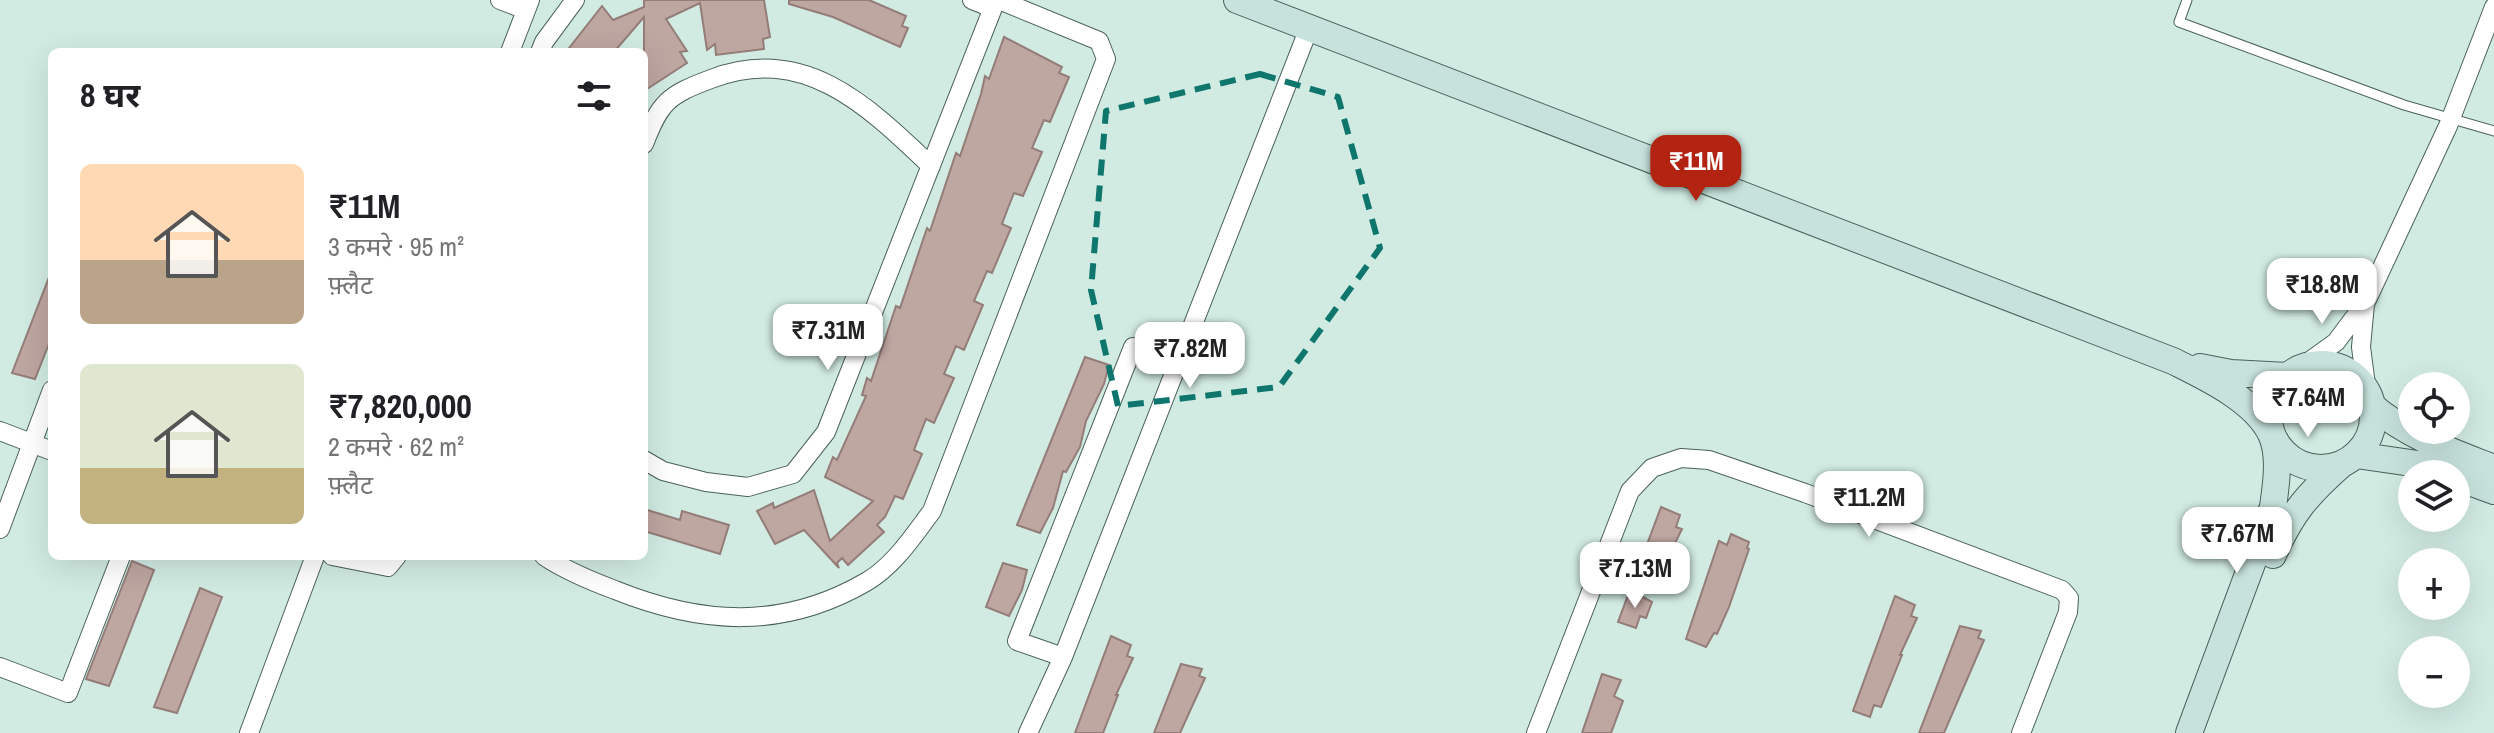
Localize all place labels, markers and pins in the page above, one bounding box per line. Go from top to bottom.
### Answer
pin: ₹11M [1649,135,1743,203]
pin: ₹18.8M [2257,258,2387,326]
pin: ₹7.31M [763,304,893,372]
pin: ₹7.82M [1125,322,1255,390]
pin: ₹7.64M [2243,371,2373,439]
pin: ₹11.2M [1804,471,1934,539]
pin: ₹7.67M [2172,507,2302,575]
pin: ₹7.13M [1570,542,1700,610]

